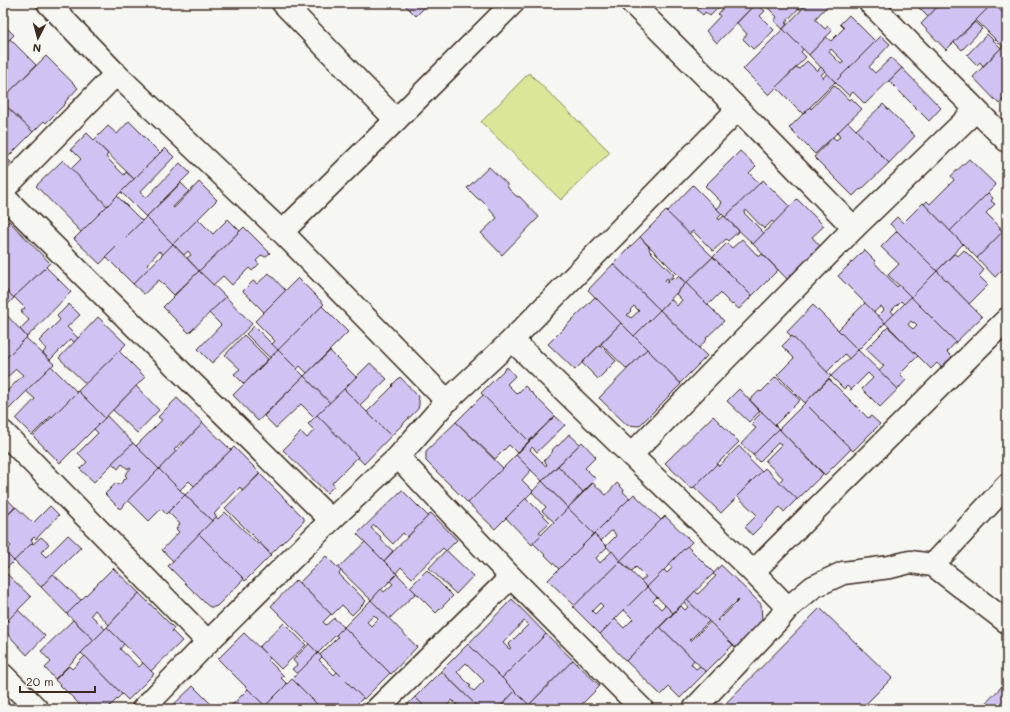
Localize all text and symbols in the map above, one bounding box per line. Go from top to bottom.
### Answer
north arrow [18,18,58,58]
text: N [32,41,42,56]
scale bar [20,668,95,694]
text: 20 m [26,673,54,689]

